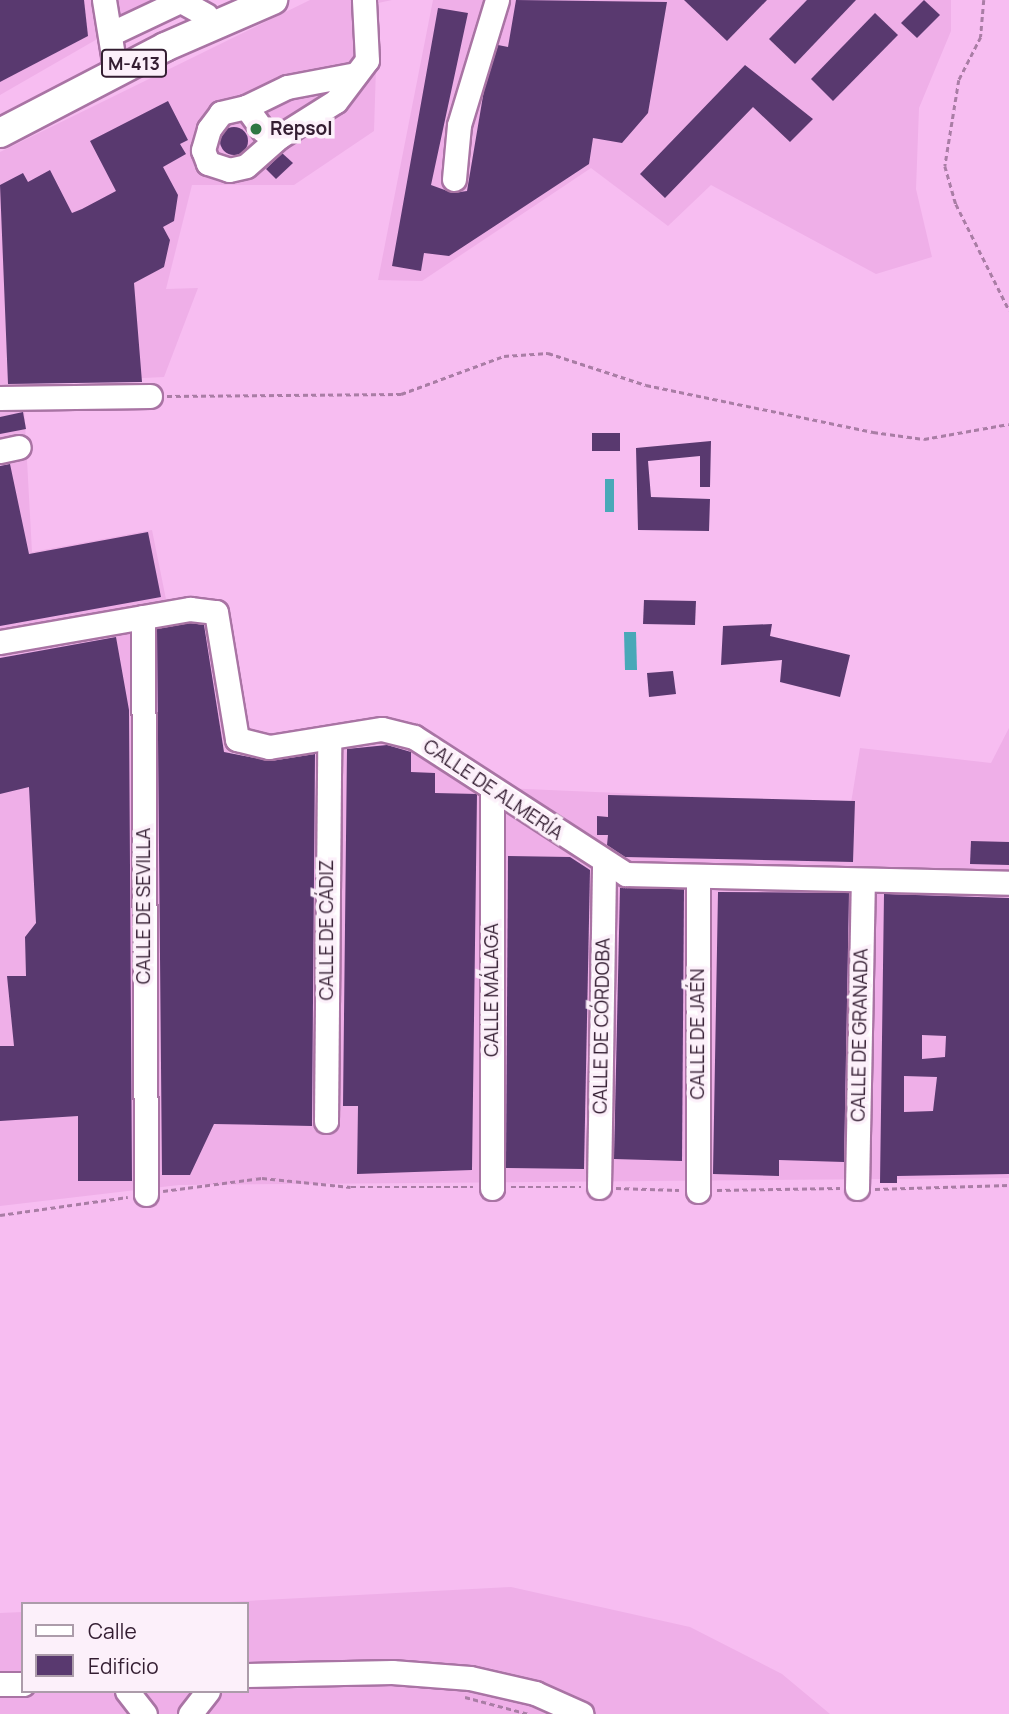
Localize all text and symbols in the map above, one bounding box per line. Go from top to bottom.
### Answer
road number: M-413 [101,48,167,78]
place label: Repsol [270,118,333,140]
marker: Repsol [248,121,264,137]
street label: CALLE DE ALMERÍA [419,735,567,845]
street label: CALLE DE SEVILLA [133,828,155,984]
street label: CALLE DE CÁDIZ [316,860,338,1000]
street label: CALLE MÁLAGA [481,923,503,1057]
street label: CALLE DE CÓRDOBA [589,938,615,1114]
street label: CALLE DE GRANADA [847,948,873,1122]
street label: CALLE DE JAÉN [687,969,709,1099]
legend [21,1602,248,1693]
text: Calle [88,1617,137,1645]
text: Edificio [88,1652,159,1680]

